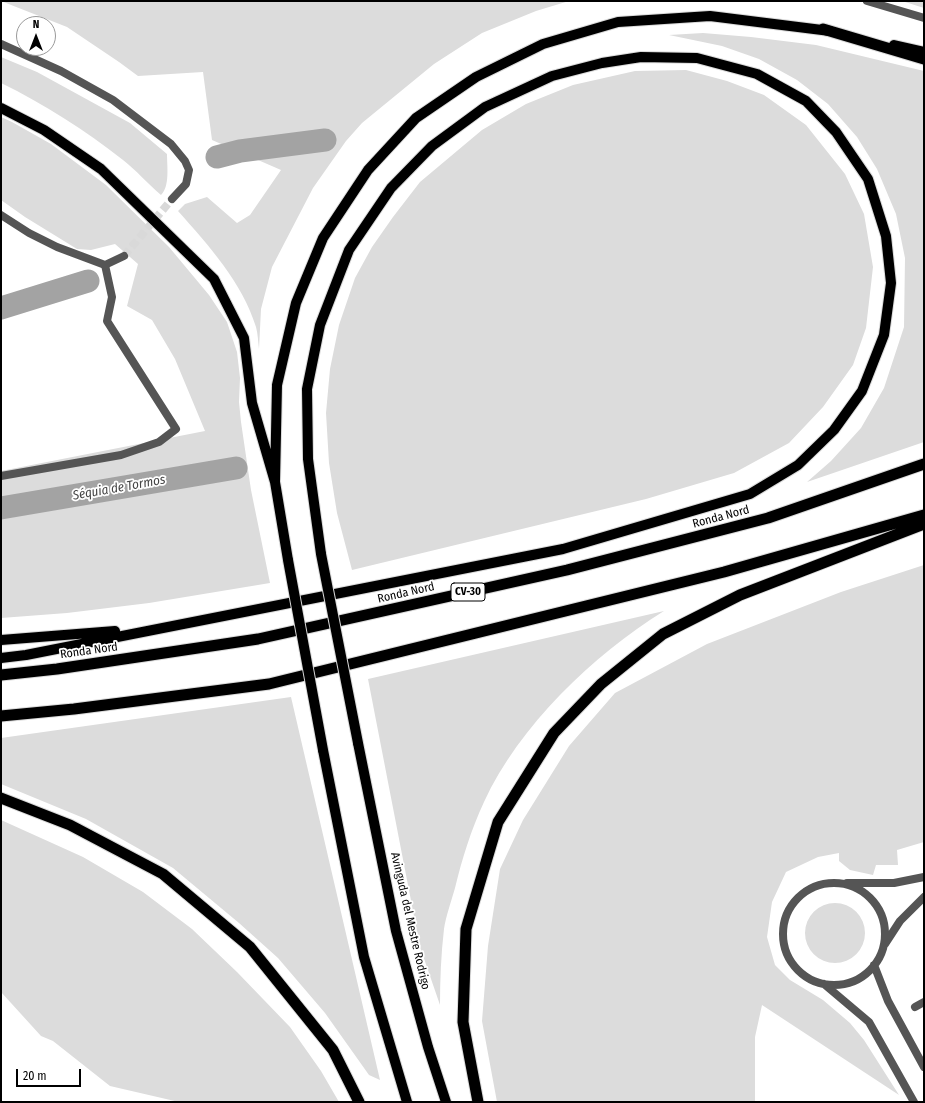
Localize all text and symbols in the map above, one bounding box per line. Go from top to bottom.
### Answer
north arrow [16,16,56,56]
text: N [33,18,39,31]
water label: Séquia de Tormos [71,472,167,504]
street label: Ronda Nord [691,503,751,531]
street label: Ronda Nord [376,579,436,607]
road number: CV-30 [451,583,485,601]
street label: Ronda Nord [59,640,119,662]
street label: Avinguda del Mestre Rodrigo [387,851,433,991]
scale bar [18,1061,83,1087]
text: 20 m [23,1069,47,1083]

